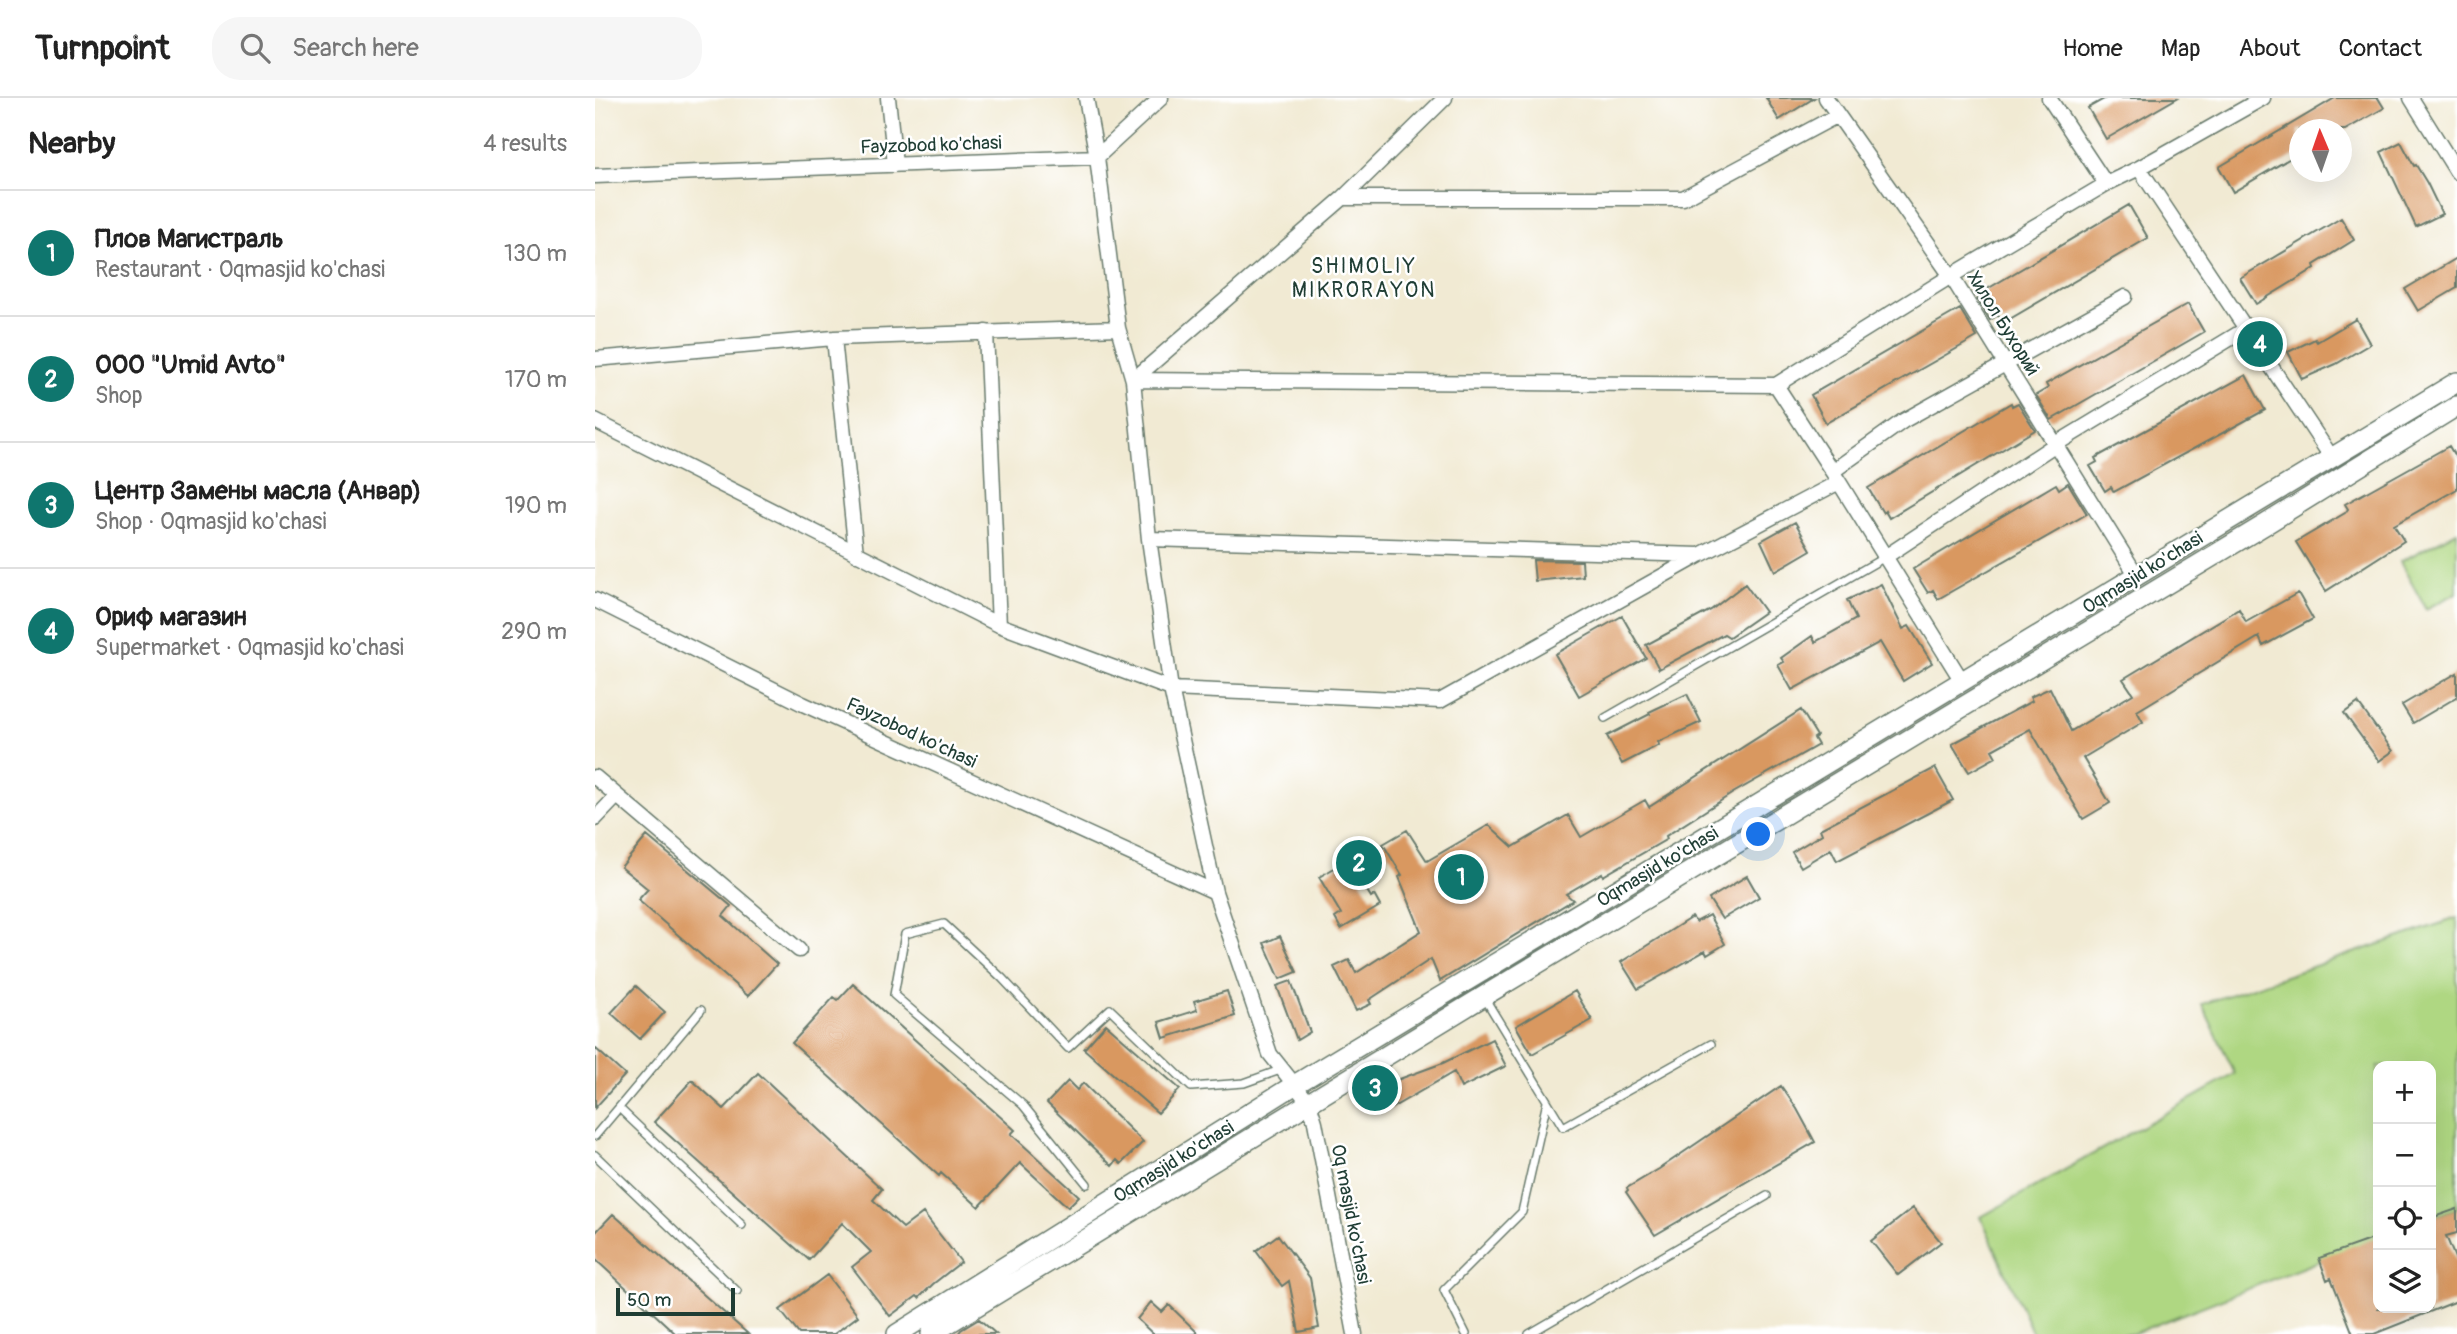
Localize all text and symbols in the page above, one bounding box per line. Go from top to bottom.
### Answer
search box [212,17,702,80]
text: Turnpoint [35,28,170,69]
icon: search [236,29,274,67]
text: Search here [292,32,419,64]
text: Home [2062,34,2123,63]
text: Map [2161,34,2201,63]
text: About [2239,34,2301,63]
text: Contact [2339,34,2422,63]
north arrow [2289,119,2352,182]
text: Nearby [28,125,115,162]
text: 4 results [483,129,567,158]
street label: Fayzobod ko'chasi [860,131,1002,159]
text: Плов Магистраль [95,223,284,255]
text: 1 [47,239,56,268]
text: 130 m [504,239,567,268]
district label: SHIMOLIY MIKRORAYON [1292,253,1436,304]
text: Restaurant · Oqmasjid ko'chasi [95,255,385,284]
street label: Хилол Бухорий [1962,267,2045,380]
pin: 4 [2237,318,2283,370]
text: ООО "Umid Avto" [95,349,286,381]
text: 2 [45,365,57,394]
text: 170 m [505,365,567,394]
text: Shop [95,381,143,410]
text: Центр Замены масла (Анвар) [95,475,421,507]
text: 3 [45,491,57,520]
text: 190 m [505,491,567,520]
text: Shop · Oqmasjid ko'chasi [95,507,327,536]
street label: Oqmasjid ko'chasi [2078,526,2207,619]
text: Ориф магазин [95,601,247,633]
text: 4 [44,617,58,646]
text: 290 m [501,617,567,646]
text: Supermarket · Oqmasjid ko'chasi [95,633,404,662]
street label: Fayzobod ko'chasi [842,692,981,774]
your location [1741,817,1775,851]
street label: Oqmasjid ko'chasi [1592,821,1723,913]
pin: 2 [1336,837,1382,889]
pin: 1 [1438,851,1484,903]
map controls [2373,1061,2436,1313]
button: + [2373,1061,2436,1124]
pin: 3 [1352,1062,1398,1114]
street label: Oqmasjid ko'chasi [1109,1115,1238,1208]
button: − [2373,1124,2436,1187]
street label: Oq masjid ko'chasi [1326,1142,1376,1286]
button: locate [2373,1187,2436,1250]
button: layers [2373,1250,2436,1313]
scale bar [616,1285,735,1317]
text: 50 m [627,1288,671,1312]

